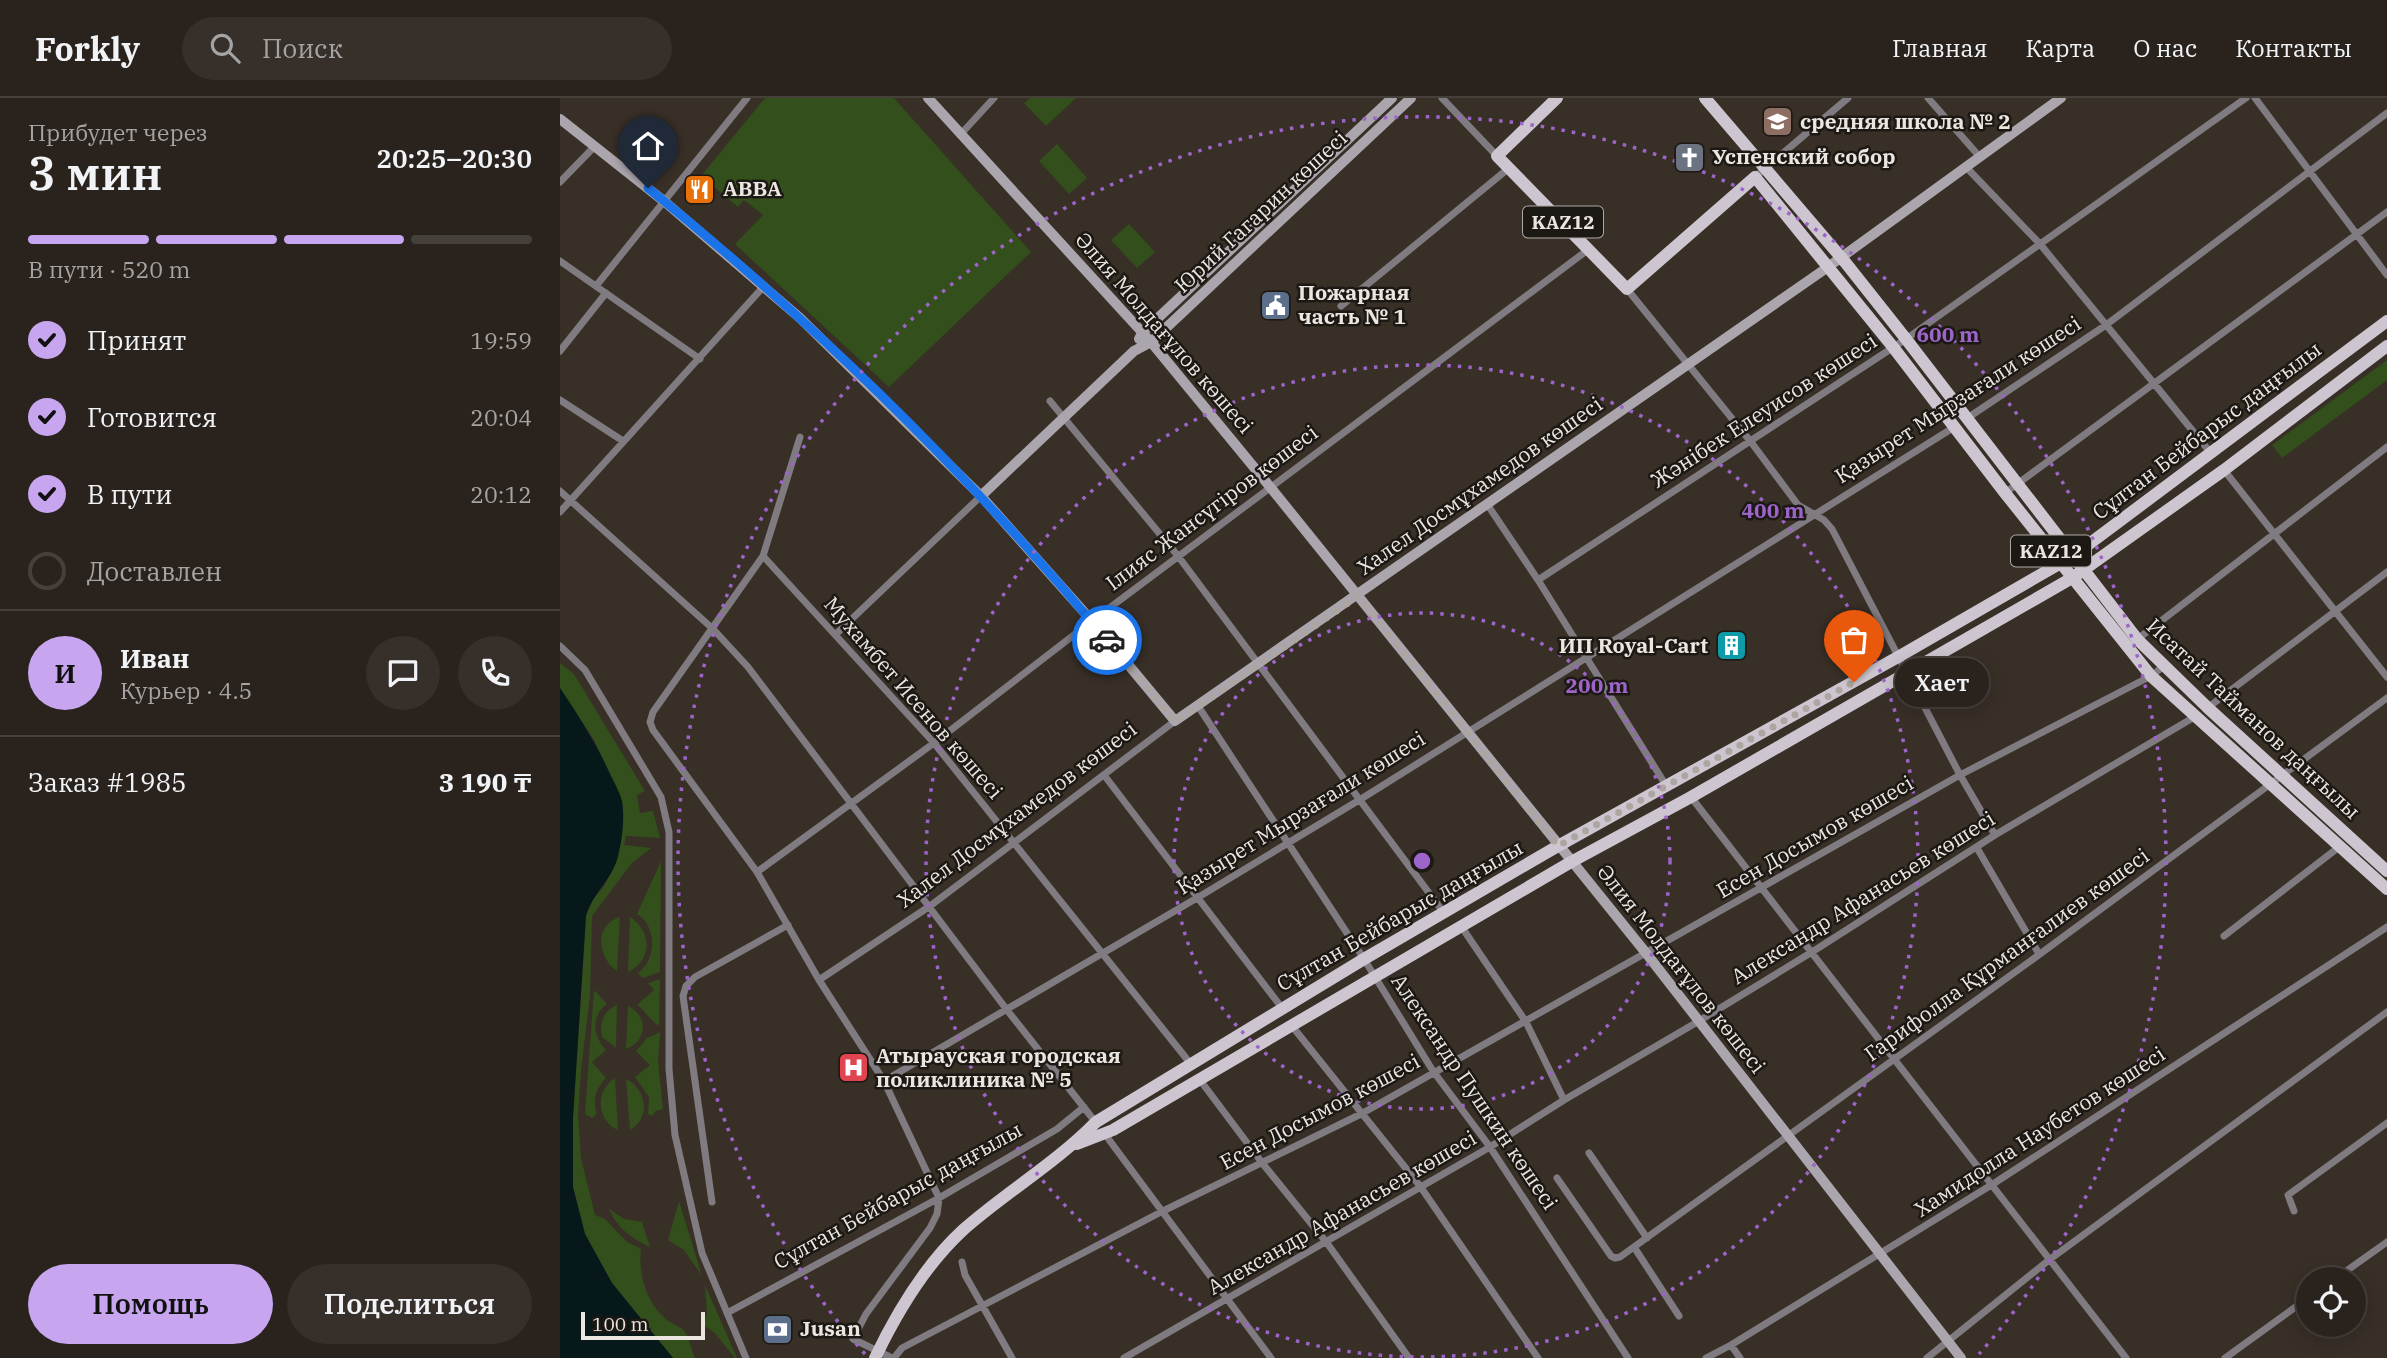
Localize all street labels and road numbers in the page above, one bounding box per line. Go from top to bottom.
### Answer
street label: Юрий Гагарин көшесі [1168,124,1353,299]
road number: KAZ12 [1523,206,1603,238]
street label: Әлия Молдағұлов көшесі [1070,226,1260,439]
street label: Қазырет Мырзағали көшесі [1829,309,2086,489]
street label: Жәнібек Елеуисов көшесі [1645,327,1882,494]
street label: Сұлтан Бейбарыс даңғылы [2086,335,2327,526]
street label: Халел Досмұхамедов көшесі [1351,390,1608,581]
street label: Ілияс Жансүгіров көшесі [1100,418,1323,596]
road number: KAZ12 [2011,535,2091,566]
street label: Мухамбет Исенов көшесі [818,590,1009,804]
street label: Исатай Тайманов даңғылы [2141,612,2367,825]
street label: Халел Досмұхамедов көшесі [891,715,1142,914]
street label: Қазырет Мырзағали көшесі [1171,724,1430,900]
street label: Есен Досымов көшесі [1711,768,1918,904]
street label: Александр Афанасьев көшесі [1725,804,2000,990]
street label: Сұлтан Бейбарыс даңғылы [1271,833,1528,997]
street label: Гарифолла Құрманғалиев көшесі [1858,841,2154,1067]
street label: Әлия Молдағұлов көшесі [1591,858,1772,1079]
street label: Александр Пушкин көшесі [1385,968,1564,1215]
street label: Хамидолла Наубетов көшесі [1909,1040,2170,1223]
street label: Есен Досымов көшесі [1215,1046,1425,1176]
street label: Сұлтан Бейбарыс даңғылы [768,1115,1027,1275]
street label: Александр Афанасьев көшесі [1202,1123,1481,1301]

